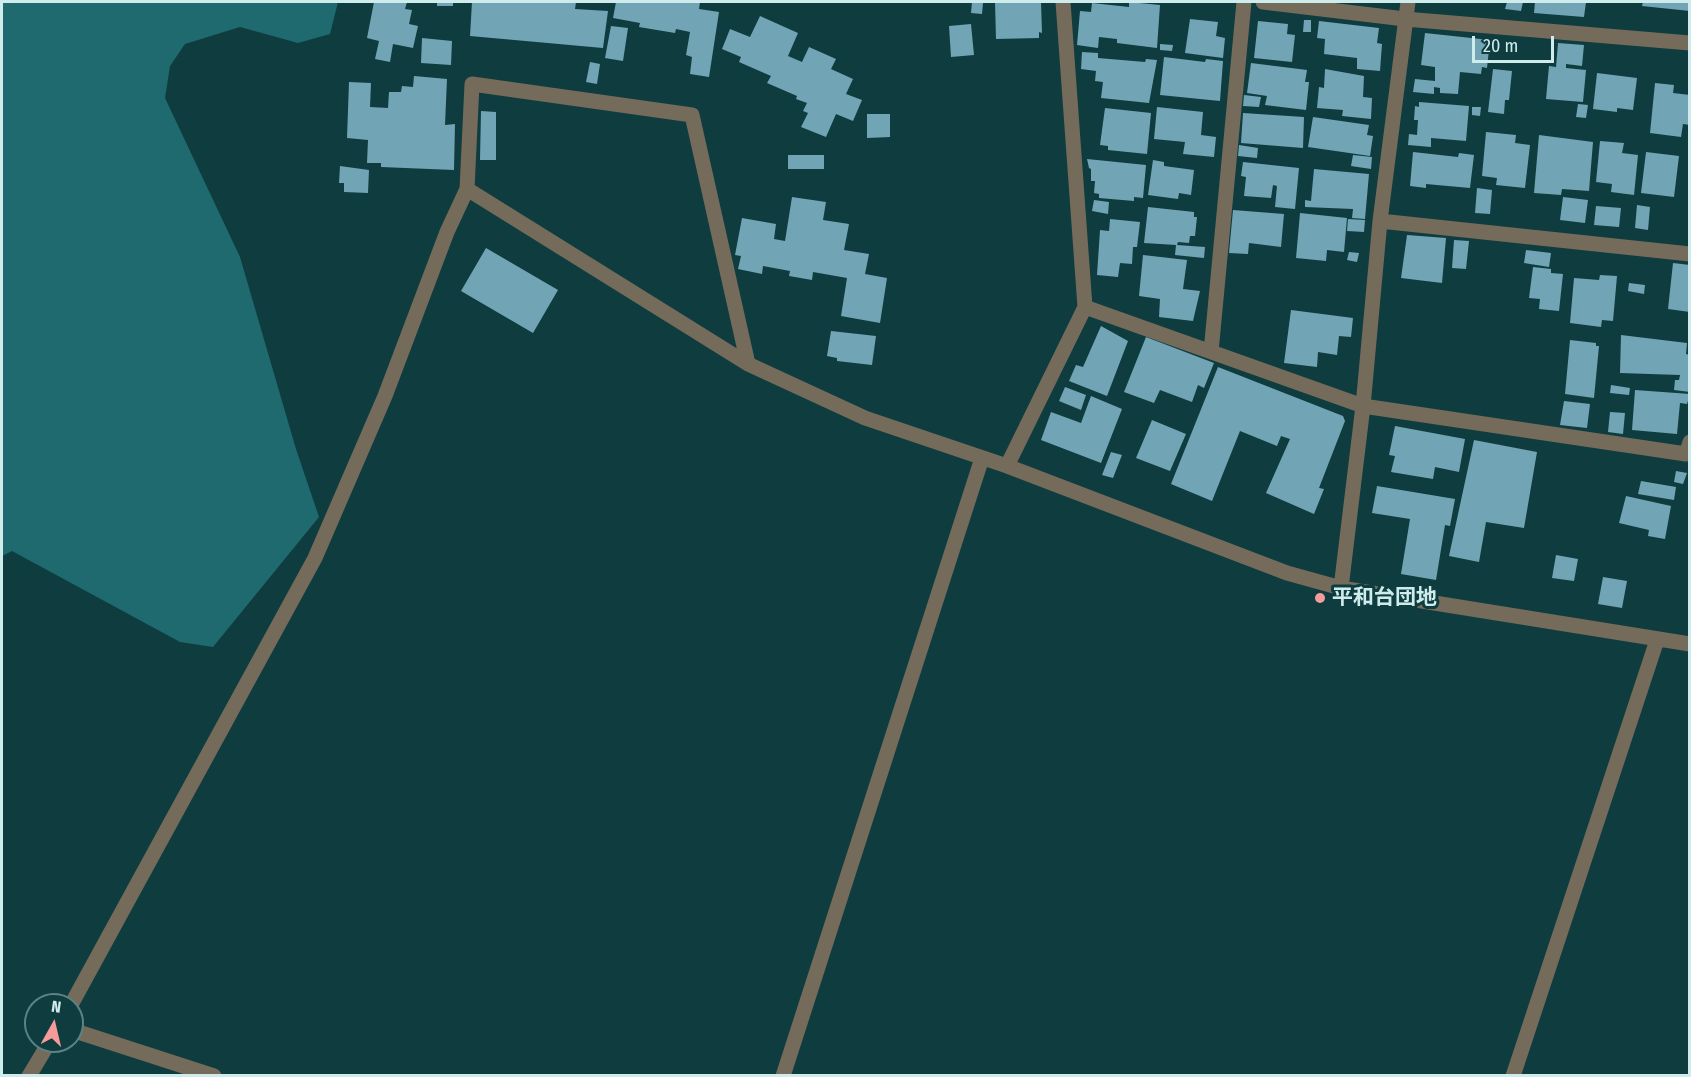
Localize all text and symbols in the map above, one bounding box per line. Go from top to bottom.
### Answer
scale bar [1475,24,1558,62]
text: 20 m [1483,35,1518,57]
place label: 平和台団地 [1332,585,1437,611]
marker: 平和台団地 [1313,591,1327,605]
north arrow [24,993,84,1053]
text: N [50,997,62,1017]

